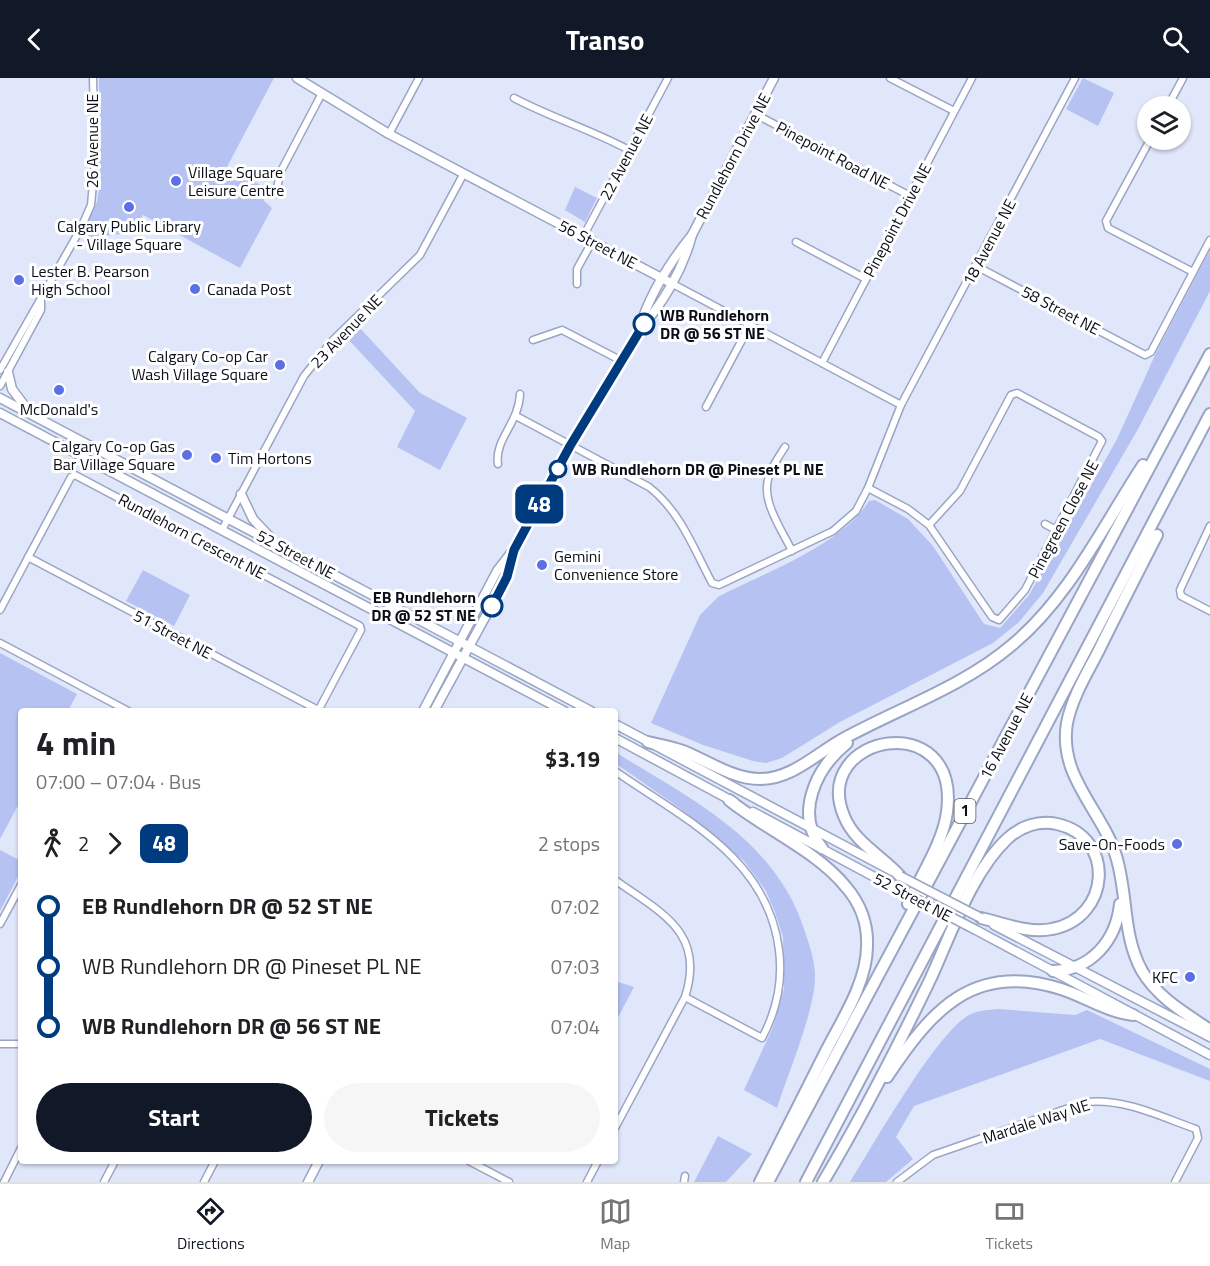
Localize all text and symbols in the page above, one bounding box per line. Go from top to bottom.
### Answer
text: Transo [566,19,644,60]
icon: back [18,23,51,56]
icon: search [1159,23,1192,56]
street label: Rundlehorn Drive NE [690,88,777,223]
street label: 26 Avenue NE [80,94,104,188]
map controls [1137,96,1191,150]
button: layers [1137,96,1191,150]
street label: 22 Avenue NE [593,109,659,204]
street label: Pinepoint Road NE [772,115,894,195]
street label: Pinepoint Drive NE [857,159,937,281]
place label: Village Square Leisure Centre [188,160,284,202]
marker: Village Square Leisure Centre [169,174,183,188]
street label: 18 Avenue NE [956,194,1022,289]
marker: Calgary Public Library - Village Square [122,200,136,214]
street label: 56 Street NE [554,213,642,275]
place label: Calgary Public Library - Village Square [57,214,201,256]
place label: Lester B. Pearson High School [31,259,149,301]
marker: Lester B. Pearson High School [12,273,26,287]
place label: Canada Post [207,277,292,301]
street label: 58 Street NE [1017,279,1105,341]
marker: Canada Post [188,282,202,296]
street label: 23 Avenue NE [304,289,388,373]
place label: WB Rundlehorn DR @ 56 ST NE [660,303,769,345]
marker: WB Rundlehorn DR @ 56 ST NE [633,313,655,335]
place label: Calgary Co-op Car Wash Village Square [131,344,268,386]
marker: Calgary Co-op Car Wash Village Square [273,358,287,372]
marker: McDonald's [52,383,66,397]
place label: McDonald's [20,397,98,421]
place label: Calgary Co-op Gas Bar Village Square [52,434,175,476]
place label: Tim Hortons [228,446,312,470]
marker: Calgary Co-op Gas Bar Village Square [180,448,194,462]
marker: Tim Hortons [209,451,223,465]
street label: Pinegreen Close NE [1022,455,1104,583]
place label: WB Rundlehorn DR @ Pineset PL NE [572,457,824,481]
marker: WB Rundlehorn DR @ Pineset PL NE [549,460,567,478]
line badge: 48 [512,484,566,524]
street label: Rundlehorn Crescent NE [114,487,270,585]
text: 48 [527,488,551,520]
street label: 52 Street NE [252,523,340,585]
place label: Gemini Convenience Store [554,544,678,586]
marker: Gemini Convenience Store [535,558,549,572]
place label: EB Rundlehorn DR @ 52 ST NE [371,585,476,627]
marker: EB Rundlehorn DR @ 52 ST NE [481,595,503,617]
street label: 51 Street NE [129,603,217,665]
street label: 16 Avenue NE [973,688,1039,783]
text: 4 min [36,718,116,768]
text: $3.19 [545,742,600,776]
text: 07:00 – 07:04 · Bus [36,766,201,797]
road number: 1 [954,799,976,823]
icon: walk [36,827,69,860]
icon: forward [98,827,131,860]
text: 48 [152,827,176,859]
text: 2 [78,828,89,859]
text: 2 stops [538,828,600,859]
place label: Save-On-Foods [1059,832,1165,856]
marker: Save-On-Foods [1170,837,1184,851]
street label: 52 Street NE [869,866,957,928]
text: EB Rundlehorn DR @ 52 ST NE [82,889,373,923]
text: 07:02 [551,891,600,922]
text: WB Rundlehorn DR @ Pineset PL NE [82,949,421,983]
text: 07:03 [551,951,600,982]
place label: KFC [1152,965,1178,989]
marker: KFC [1183,970,1197,984]
text: WB Rundlehorn DR @ 56 ST NE [82,1009,381,1043]
text: 07:04 [551,1011,600,1042]
button: Start [36,1083,312,1152]
button: Tickets [324,1083,600,1152]
street label: Mardale Way NE [979,1092,1093,1150]
tab: Directions [177,1195,245,1255]
tab: Map [599,1195,632,1255]
tab: Tickets [986,1195,1033,1255]

